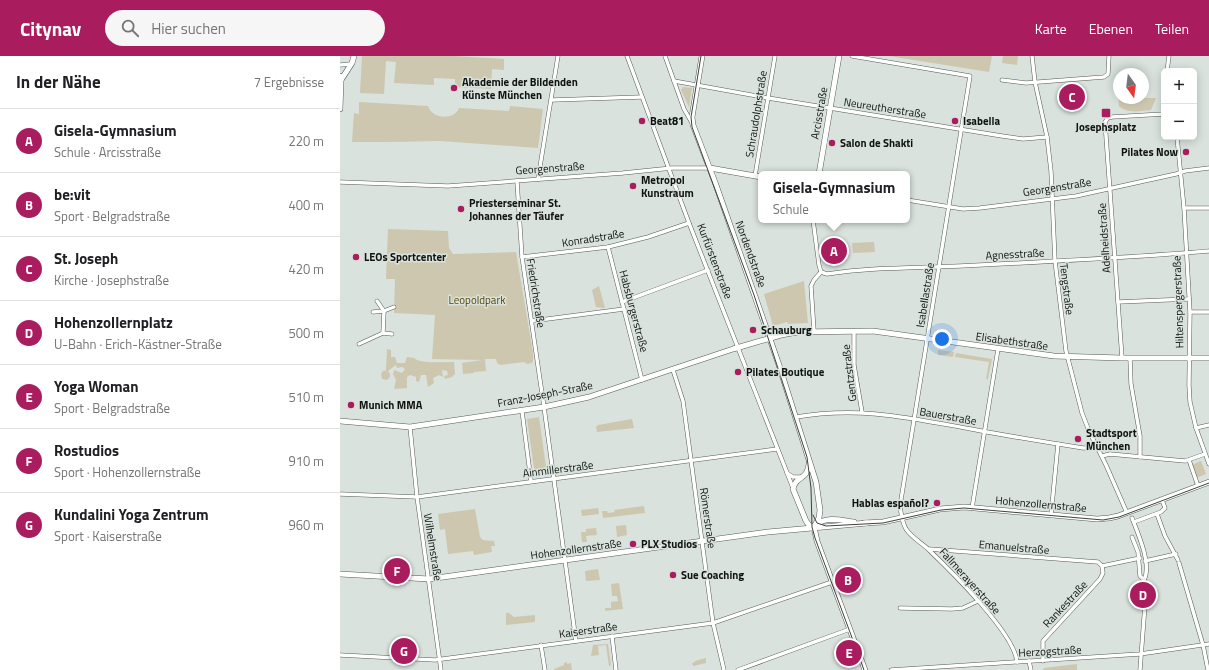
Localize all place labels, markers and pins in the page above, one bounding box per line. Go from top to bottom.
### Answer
place label: Akademie der Bildenden Künste München [462,74,578,103]
pin: C [1059,82,1085,112]
marker: Akademie der Bildenden Künste München [449,83,459,93]
marker: Josephsplatz [1100,107,1112,119]
place label: Beat81 [650,113,684,129]
place label: Isabella [963,113,1000,129]
marker: Beat81 [637,116,647,126]
marker: Isabella [950,116,960,126]
place label: Josephsplatz [1076,119,1136,135]
place label: Salon de Shakti [840,135,913,151]
marker: Salon de Shakti [827,138,837,148]
place label: Pilates Now [1121,144,1178,160]
marker: Pilates Now [1181,147,1191,157]
place label: Metropol Kunstraum [641,172,694,201]
marker: Metropol Kunstraum [628,181,638,191]
place label: Priesterseminar St. Johannes der Täufer [469,195,564,224]
marker: Priesterseminar St. Johannes der Täufer [456,204,466,214]
pin: A [821,236,847,266]
place label: LEOs Sportcenter [364,249,446,265]
marker: LEOs Sportcenter [351,252,361,262]
place label: Schauburg [761,322,812,338]
marker: Schauburg [748,325,758,335]
place label: Pilates Boutique [746,364,825,380]
marker: Pilates Boutique [733,367,743,377]
place label: Munich MMA [359,397,423,413]
marker: Munich MMA [346,400,356,410]
place label: Stadtsport München [1086,425,1137,454]
marker: Stadtsport München [1073,434,1083,444]
place label: Hablas español? [852,495,929,511]
marker: Hablas español? [932,498,942,508]
place label: PLX Studios [641,536,697,552]
marker: PLX Studios [628,539,638,549]
pin: F [384,556,410,586]
pin: B [835,565,861,595]
place label: Sue Coaching [681,567,744,583]
marker: Sue Coaching [668,570,678,580]
pin: D [1130,580,1156,610]
pin: G [391,636,417,666]
pin: E [836,638,862,668]

